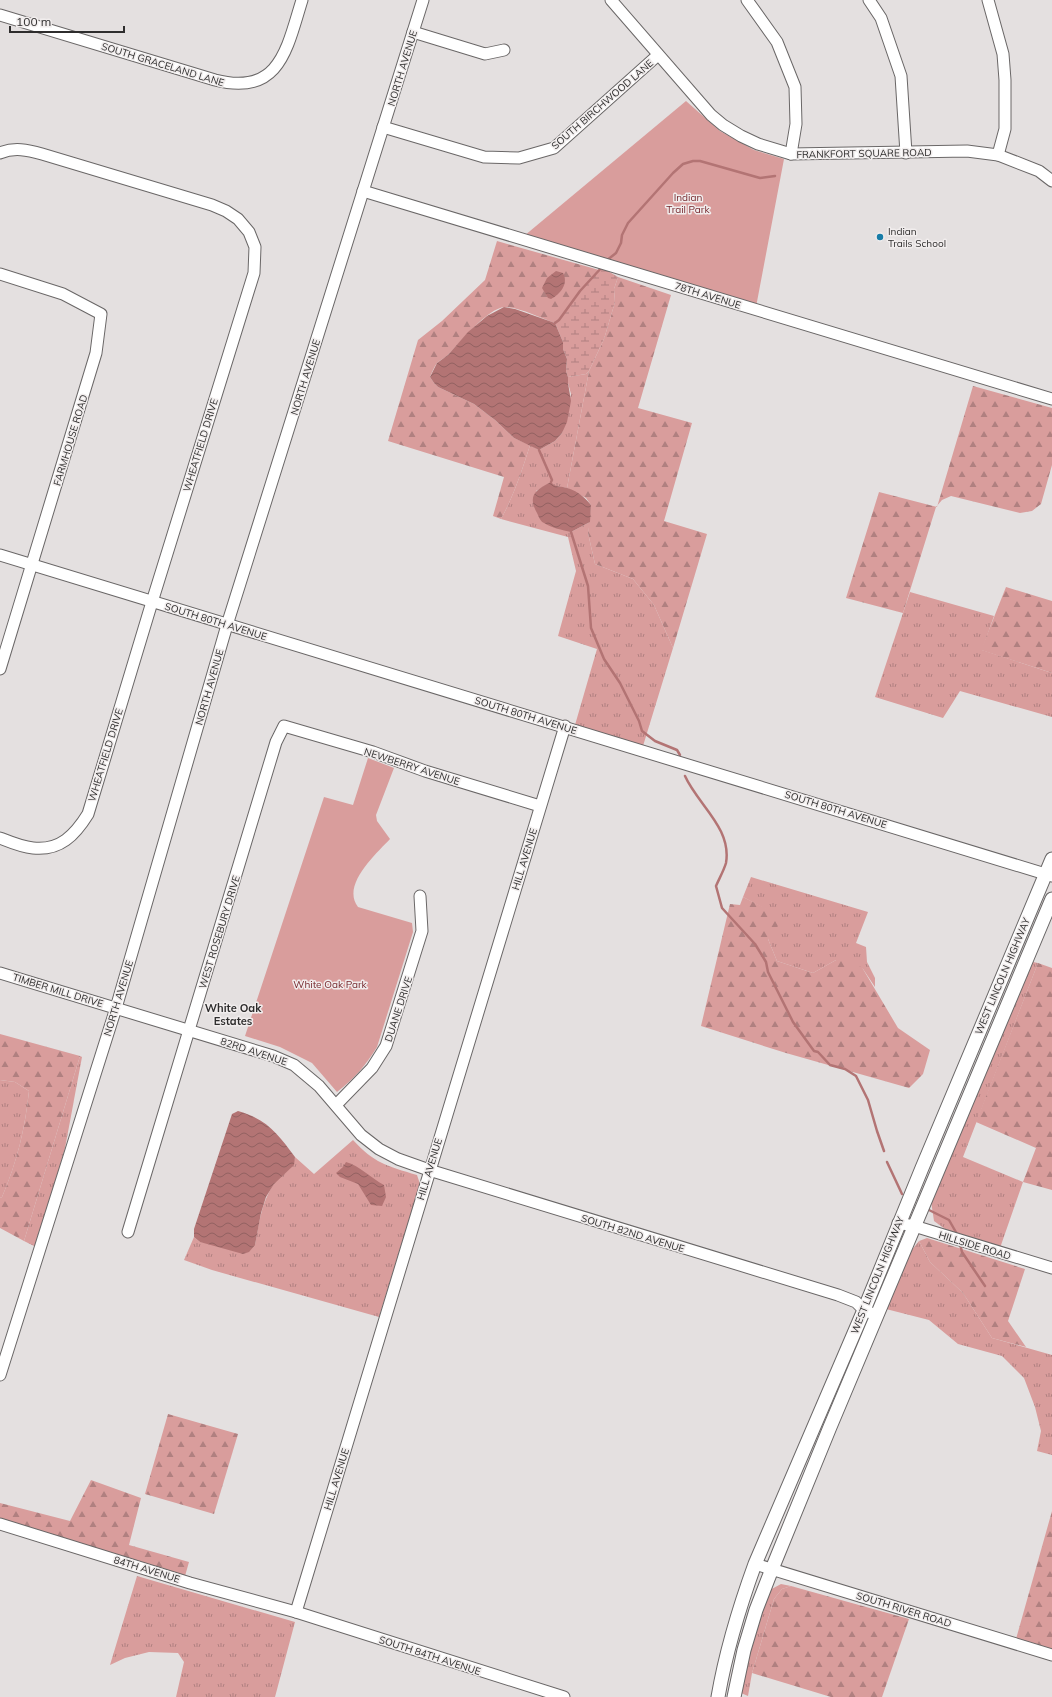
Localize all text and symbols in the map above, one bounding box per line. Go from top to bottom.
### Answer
scale bar [10,8,124,34]
text: 100 m [16,14,51,29]
street label: NORTH AVENUE [385,29,420,108]
street label: SOUTH GRACELAND LANE [100,40,226,89]
street label: SOUTH BIRCHWOOD LANE [549,57,656,152]
street label: FRANKFORT SQUARE ROAD [796,146,932,161]
park label: Indian Trail Park [666,191,710,216]
place label: Indian Trails School [888,225,946,250]
marker: Indian Trails School [875,232,885,242]
street label: 78TH AVENUE [673,279,743,312]
street label: NORTH AVENUE [288,338,323,417]
street label: FARMHOUSE ROAD [50,393,91,487]
street label: WHEATFIELD DRIVE [180,397,221,493]
street label: SOUTH 80TH AVENUE [163,600,269,643]
street label: NORTH AVENUE [192,647,227,727]
street label: SOUTH 80TH AVENUE [473,694,579,737]
street label: WHEATFIELD DRIVE [85,707,126,803]
street label: NEWBERRY AVENUE [362,745,461,788]
street label: SOUTH 80TH AVENUE [783,788,889,831]
street label: HILL AVENUE [509,826,540,892]
street label: WEST ROSEBURY DRIVE [196,874,243,990]
street label: WEST LINCOLN HIGHWAY [972,915,1033,1037]
street label: NORTH AVENUE [101,959,136,1038]
street label: TIMBER MILL DRIVE [11,971,105,1010]
street label: DUANE DRIVE [382,975,415,1043]
park label: White Oak Park [293,978,368,991]
district label: White Oak Estates [205,1001,262,1028]
street label: 82RD AVENUE [219,1035,289,1068]
street label: HILL AVENUE [414,1136,445,1202]
street label: SOUTH 82ND AVENUE [580,1212,686,1255]
street label: WEST LINCOLN HIGHWAY [848,1214,907,1336]
street label: HILLSIDE ROAD [937,1228,1013,1263]
street label: HILL AVENUE [321,1446,352,1512]
street label: 84TH AVENUE [112,1553,182,1586]
street label: SOUTH RIVER ROAD [855,1589,953,1630]
street label: SOUTH 84TH AVENUE [377,1633,482,1678]

